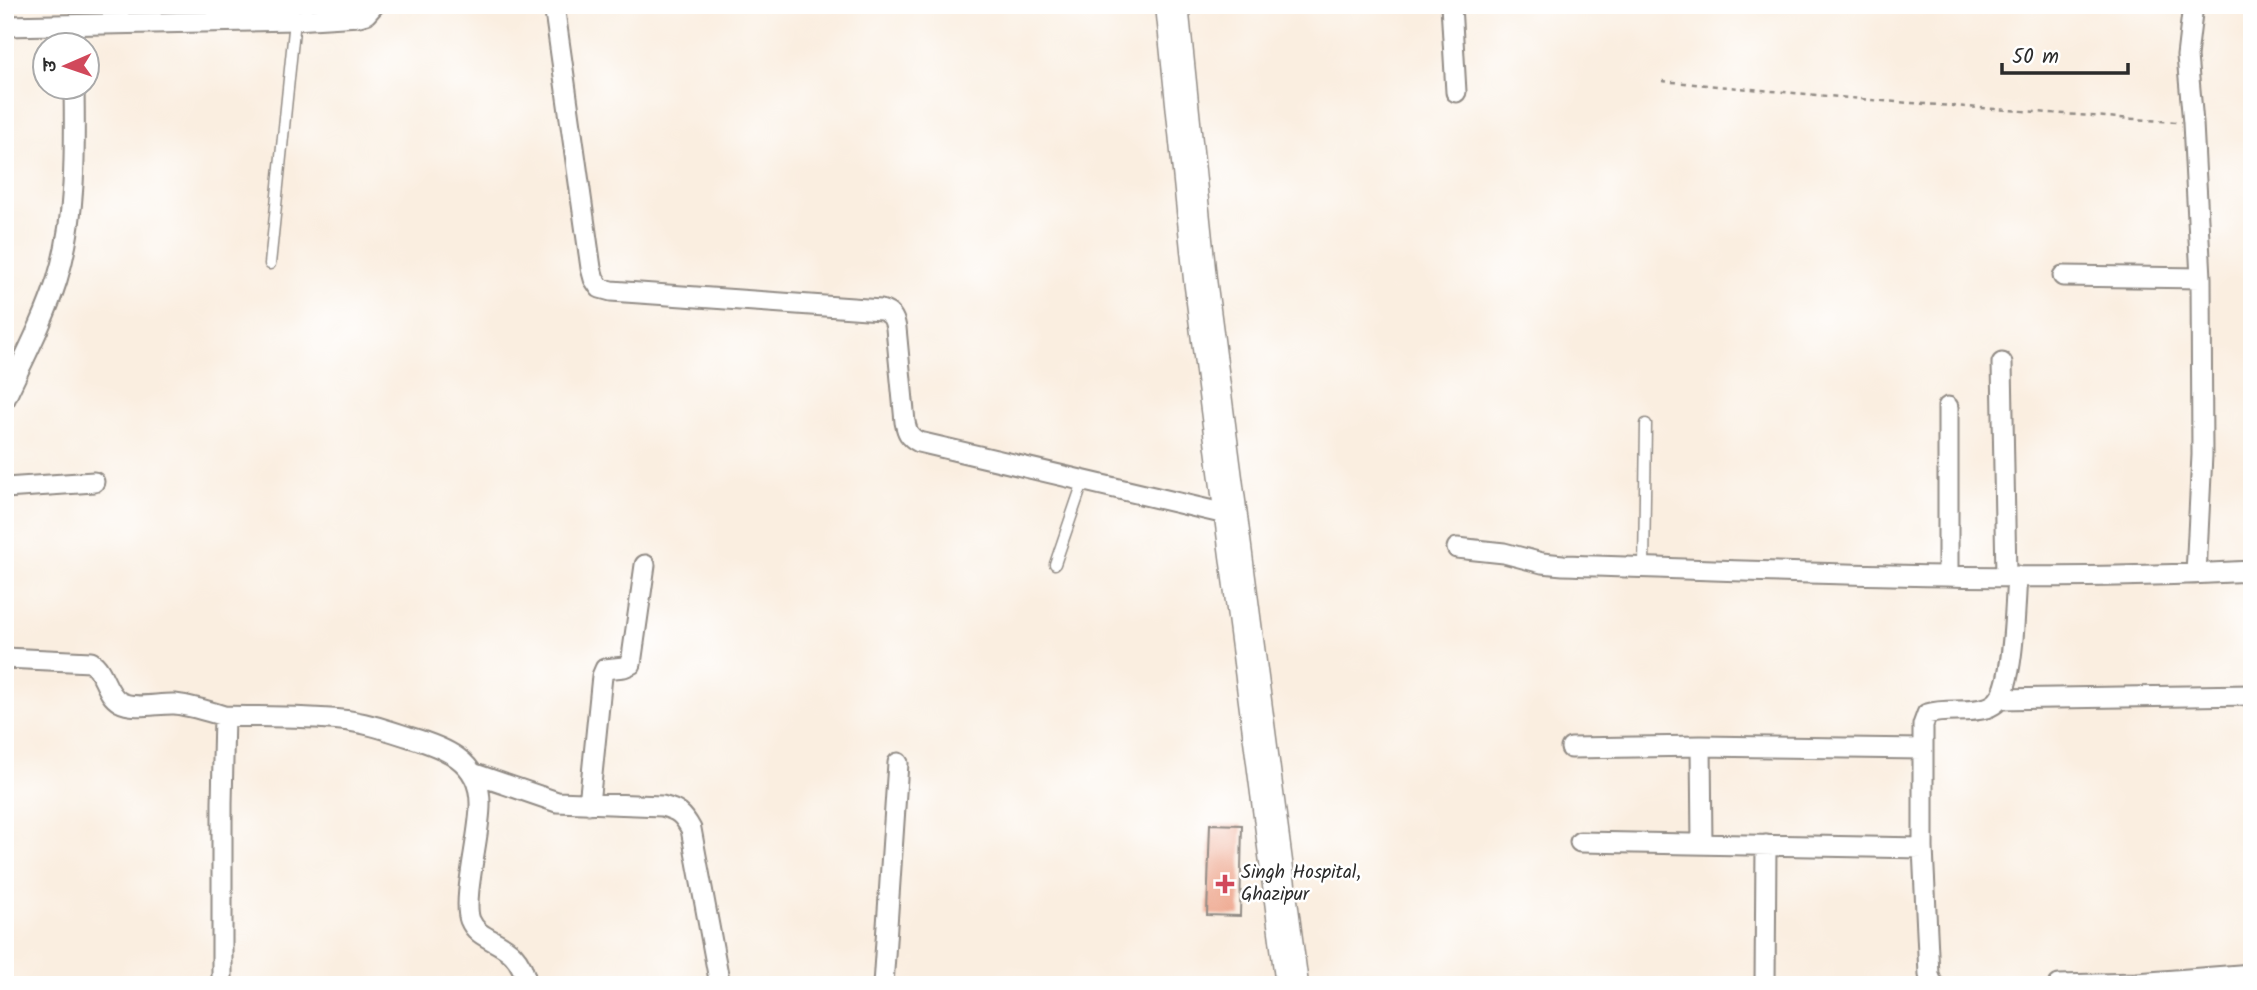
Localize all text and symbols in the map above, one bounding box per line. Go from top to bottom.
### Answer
north arrow [32,32,102,102]
scale bar [2002,32,2128,76]
text: 50 m [2012,41,2059,74]
text: उ [36,56,66,73]
place label: Singh Hospital, Ghazipur [1241,858,1361,910]
marker: Singh Hospital, Ghazipur [1215,874,1235,894]

